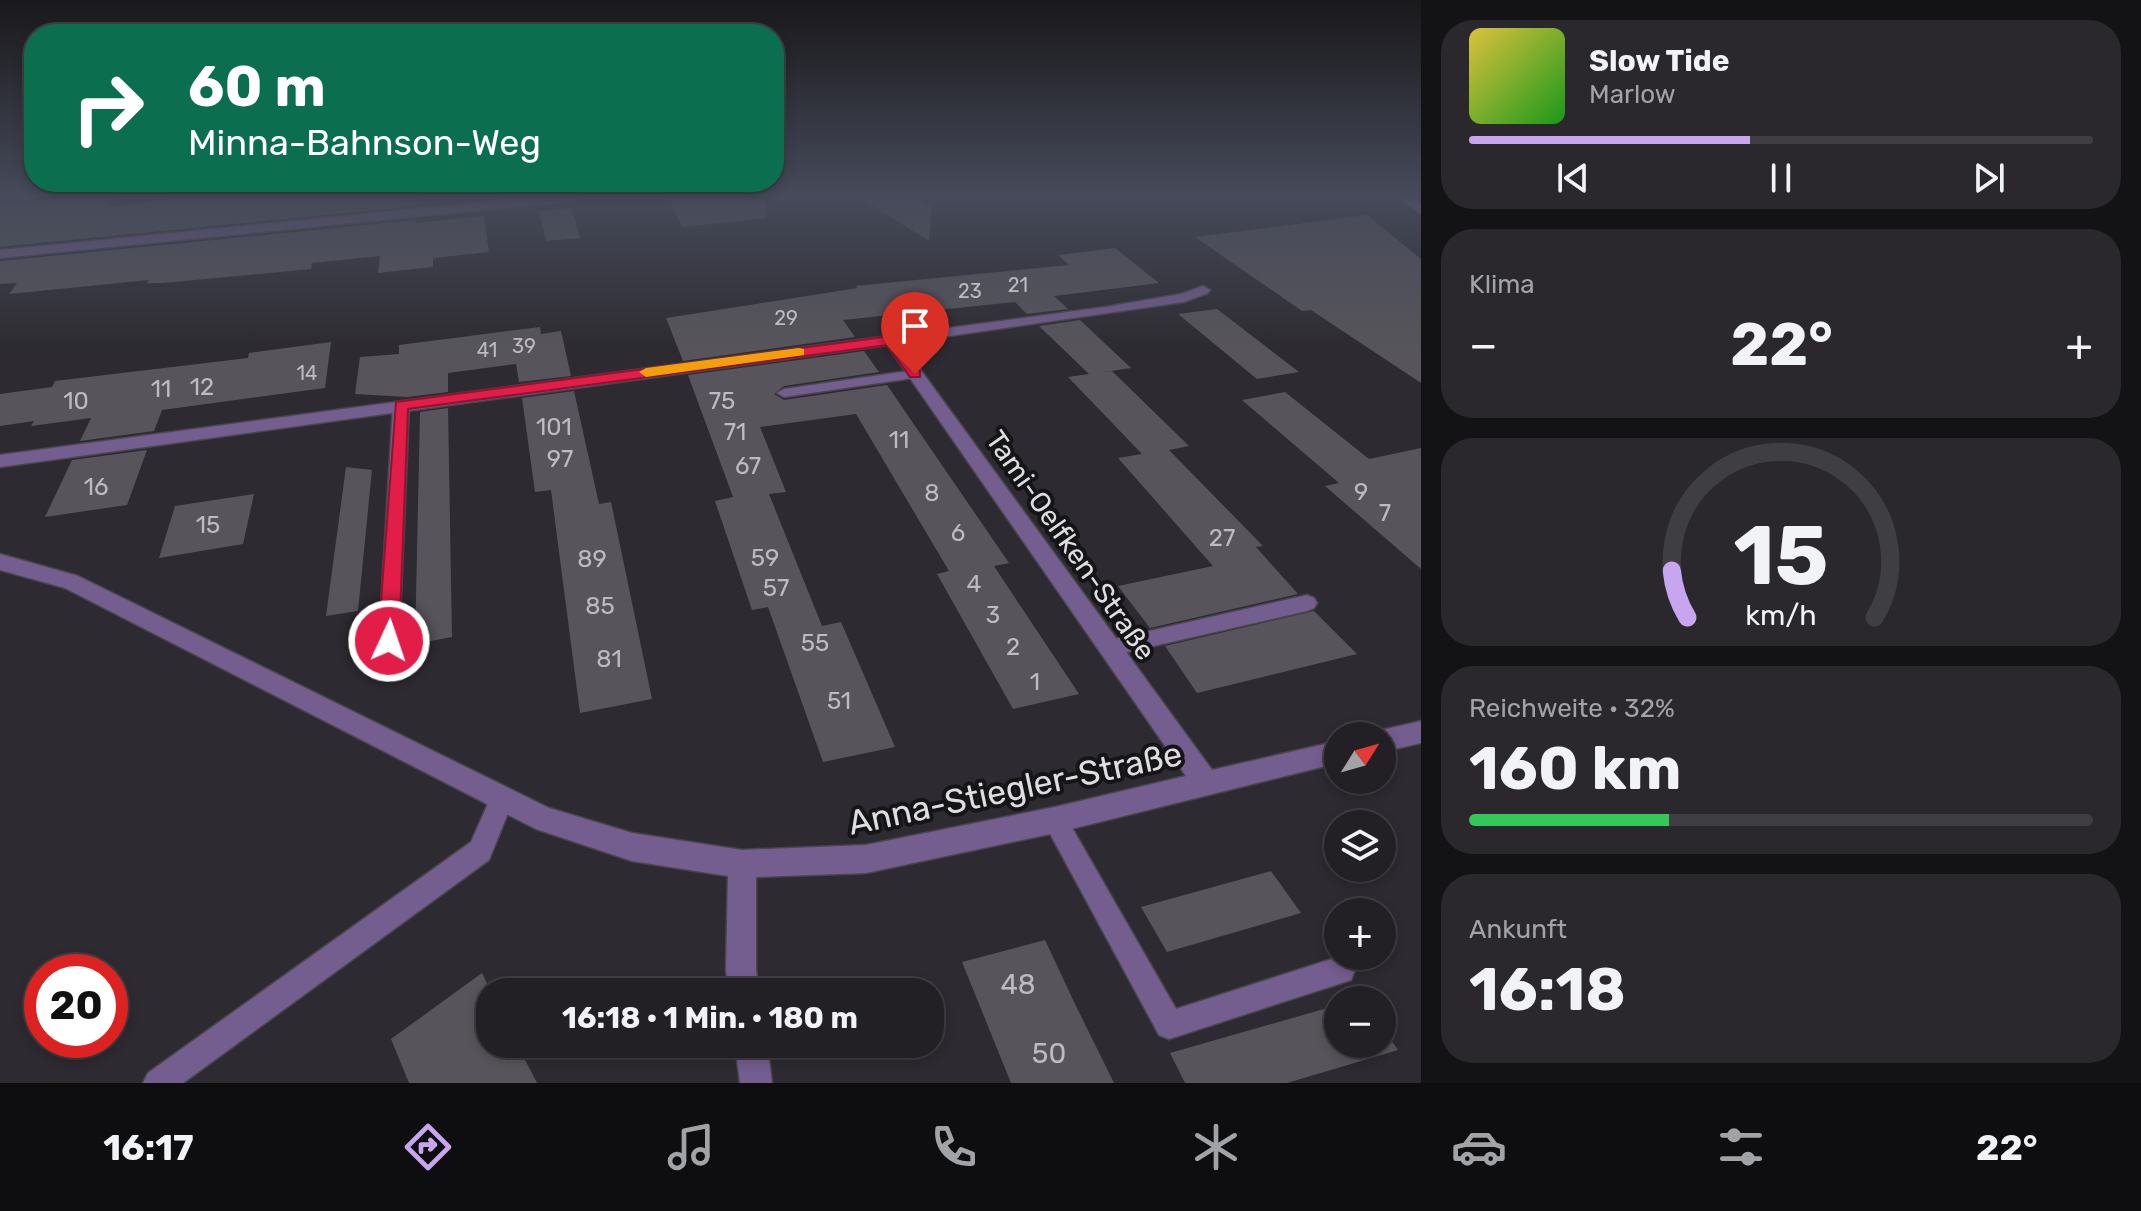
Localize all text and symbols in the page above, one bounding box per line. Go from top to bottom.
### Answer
text: Slow Tide [1589,43,1729,79]
text: 60 m [188,54,326,120]
icon: right [56,56,160,160]
text: Marlow [1589,79,1676,110]
text: Minna-Bahnson-Weg [188,121,541,164]
icon: previous [1551,156,1595,200]
icon: pause [1759,156,1803,200]
icon: next [1967,156,2011,200]
text: Klima [1469,269,1535,300]
house number: 21 [1008,273,1028,297]
house number: 23 [958,279,982,303]
pin [881,292,949,374]
icon: arrive [893,304,937,348]
house number: 29 [774,306,798,330]
text: 22° [1730,309,1833,380]
text: − [1469,319,1498,371]
text: + [2066,319,2093,371]
house number: 39 [512,334,536,358]
house number: 41 [477,338,497,362]
house number: 14 [297,361,317,385]
house number: 12 [190,373,214,401]
house number: 11 [151,375,171,403]
house number: 10 [63,387,89,415]
house number: 75 [709,387,735,415]
house number: 101 [536,413,572,441]
house number: 71 [724,418,746,446]
street label: Tami-Oelfken-Straße [979,424,1162,666]
house number: 11 [889,426,909,454]
house number: 97 [547,445,573,473]
house number: 67 [735,452,761,480]
house number: 16 [84,473,108,501]
house number: 9 [1354,478,1368,506]
house number: 8 [924,479,940,507]
house number: 7 [1379,499,1391,527]
text: 15 [1733,505,1829,604]
house number: 15 [196,511,220,539]
house number: 6 [951,519,965,547]
house number: 27 [1209,524,1235,552]
house number: 59 [751,544,779,572]
house number: 89 [577,545,607,573]
house number: 4 [967,570,982,598]
house number: 57 [763,574,789,602]
house number: 85 [585,592,615,620]
text: km/h [1745,598,1817,632]
position arrow [347,599,431,683]
house number: 3 [986,601,1000,629]
house number: 55 [801,629,829,657]
house number: 2 [1006,633,1020,661]
house number: 81 [596,645,622,673]
house number: 1 [1030,668,1040,696]
house number: 51 [827,687,851,715]
text: Reichweite · 32% [1469,693,1675,724]
north arrow [1324,722,1396,794]
map controls [1324,722,1396,1058]
street label: Anna-Stiegler-Straße [844,733,1186,844]
text: 160 km [1469,733,1682,804]
button: layers [1324,810,1396,882]
button: + [1324,898,1396,970]
text: Ankunft [1469,914,1567,945]
speed limit sign: 20 [24,954,128,1058]
text: 16:18 [1469,954,1626,1025]
house number: 48 [1000,968,1036,1001]
button: − [1324,986,1396,1058]
text: 16:18 · 1 Min. · 180 m [562,1000,858,1036]
house number: 50 [1032,1037,1066,1070]
icon: directions [400,1119,456,1175]
icon: music [663,1119,719,1175]
icon: phone [926,1119,982,1175]
icon: climate [1188,1119,1244,1175]
icon: car [1451,1119,1507,1175]
icon: filters [1713,1119,1769,1175]
text: 16:17 [103,1126,194,1169]
text: 22° [1976,1126,2038,1169]

